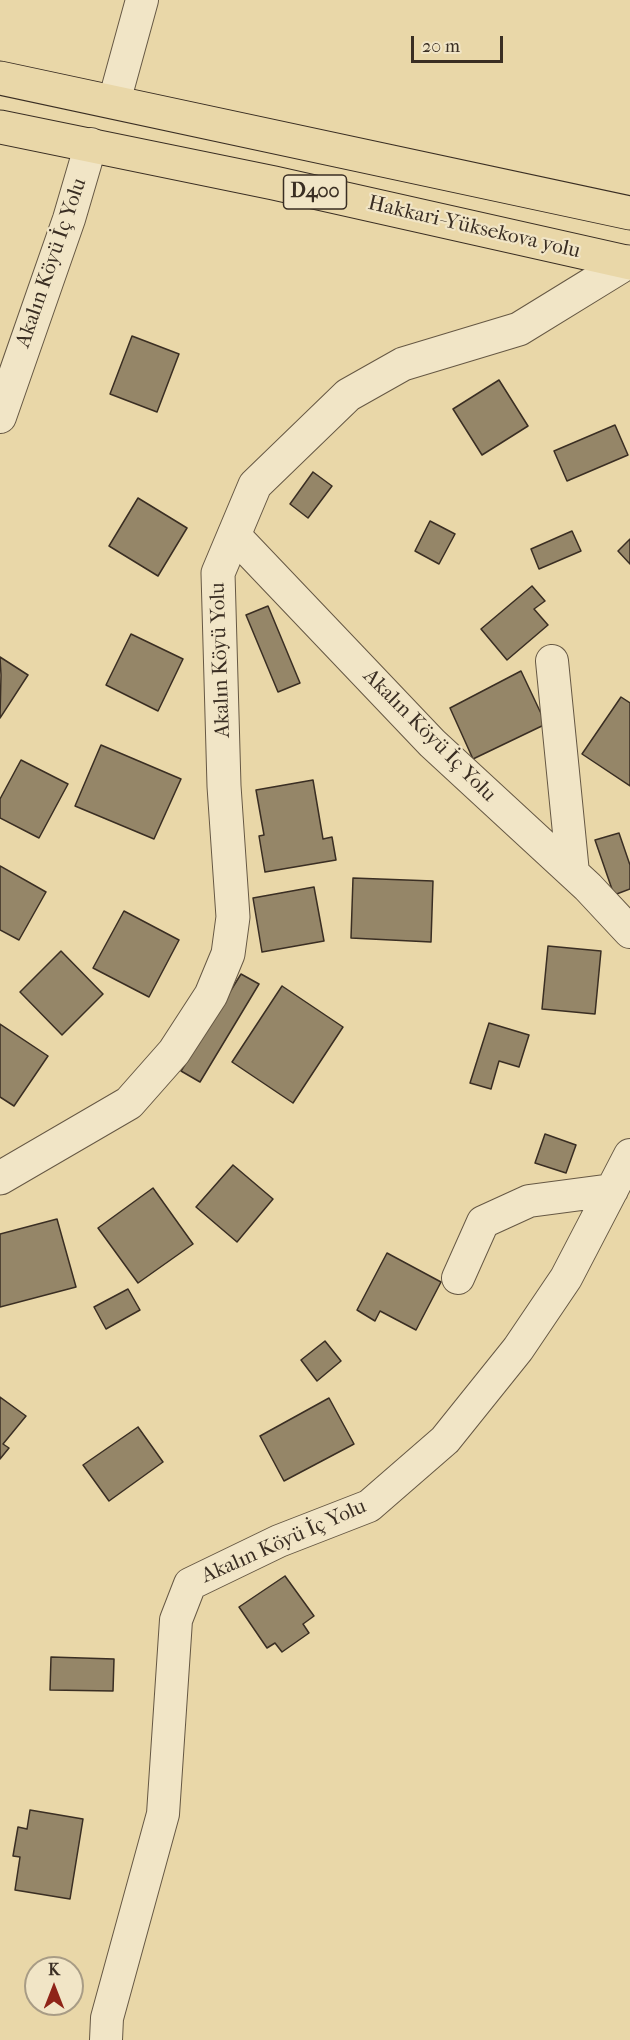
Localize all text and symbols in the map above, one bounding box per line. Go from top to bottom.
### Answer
scale bar [414,24,506,62]
text: 20 m [422,36,460,57]
street label: Akalın Köyü İç Yolu [11,175,93,351]
road number: D400 [284,175,346,209]
street label: Hakkari-Yüksekova yolu [365,191,583,265]
street label: Akalın Köyü Yolu [206,582,236,738]
street label: Akalın Köyü İç Yolu [357,664,501,808]
street label: Akalın Köyü İç Yolu [198,1494,370,1590]
north arrow [24,1956,84,2016]
text: K [48,1960,60,1979]

